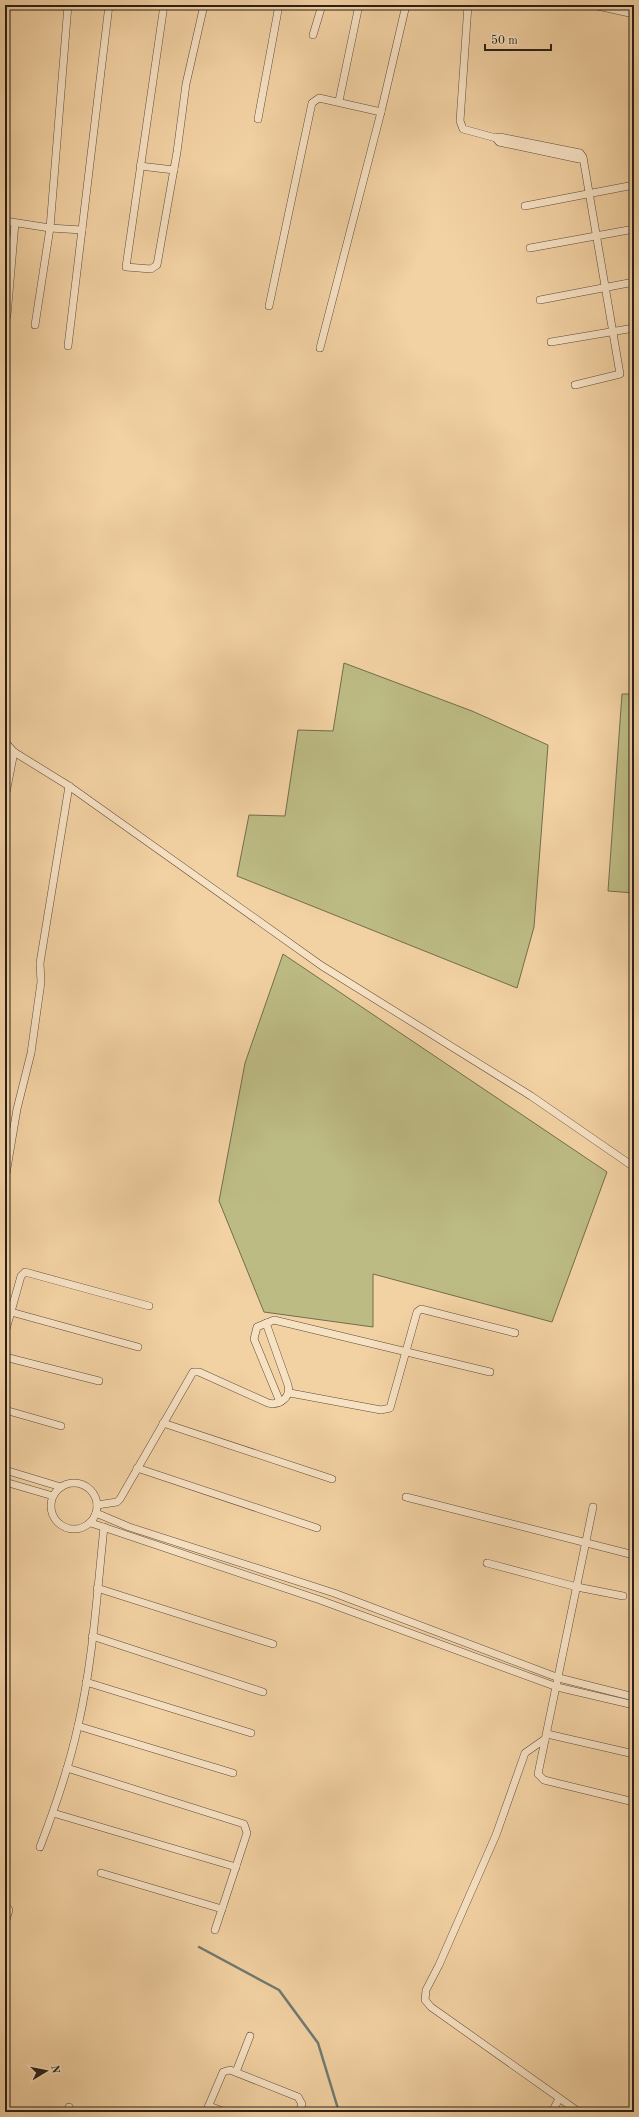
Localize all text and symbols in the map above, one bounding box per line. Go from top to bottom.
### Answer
scale bar [485,26,551,52]
text: 50 m [491,34,518,47]
north arrow [26,2051,66,2091]
text: N [48,2064,61,2075]

